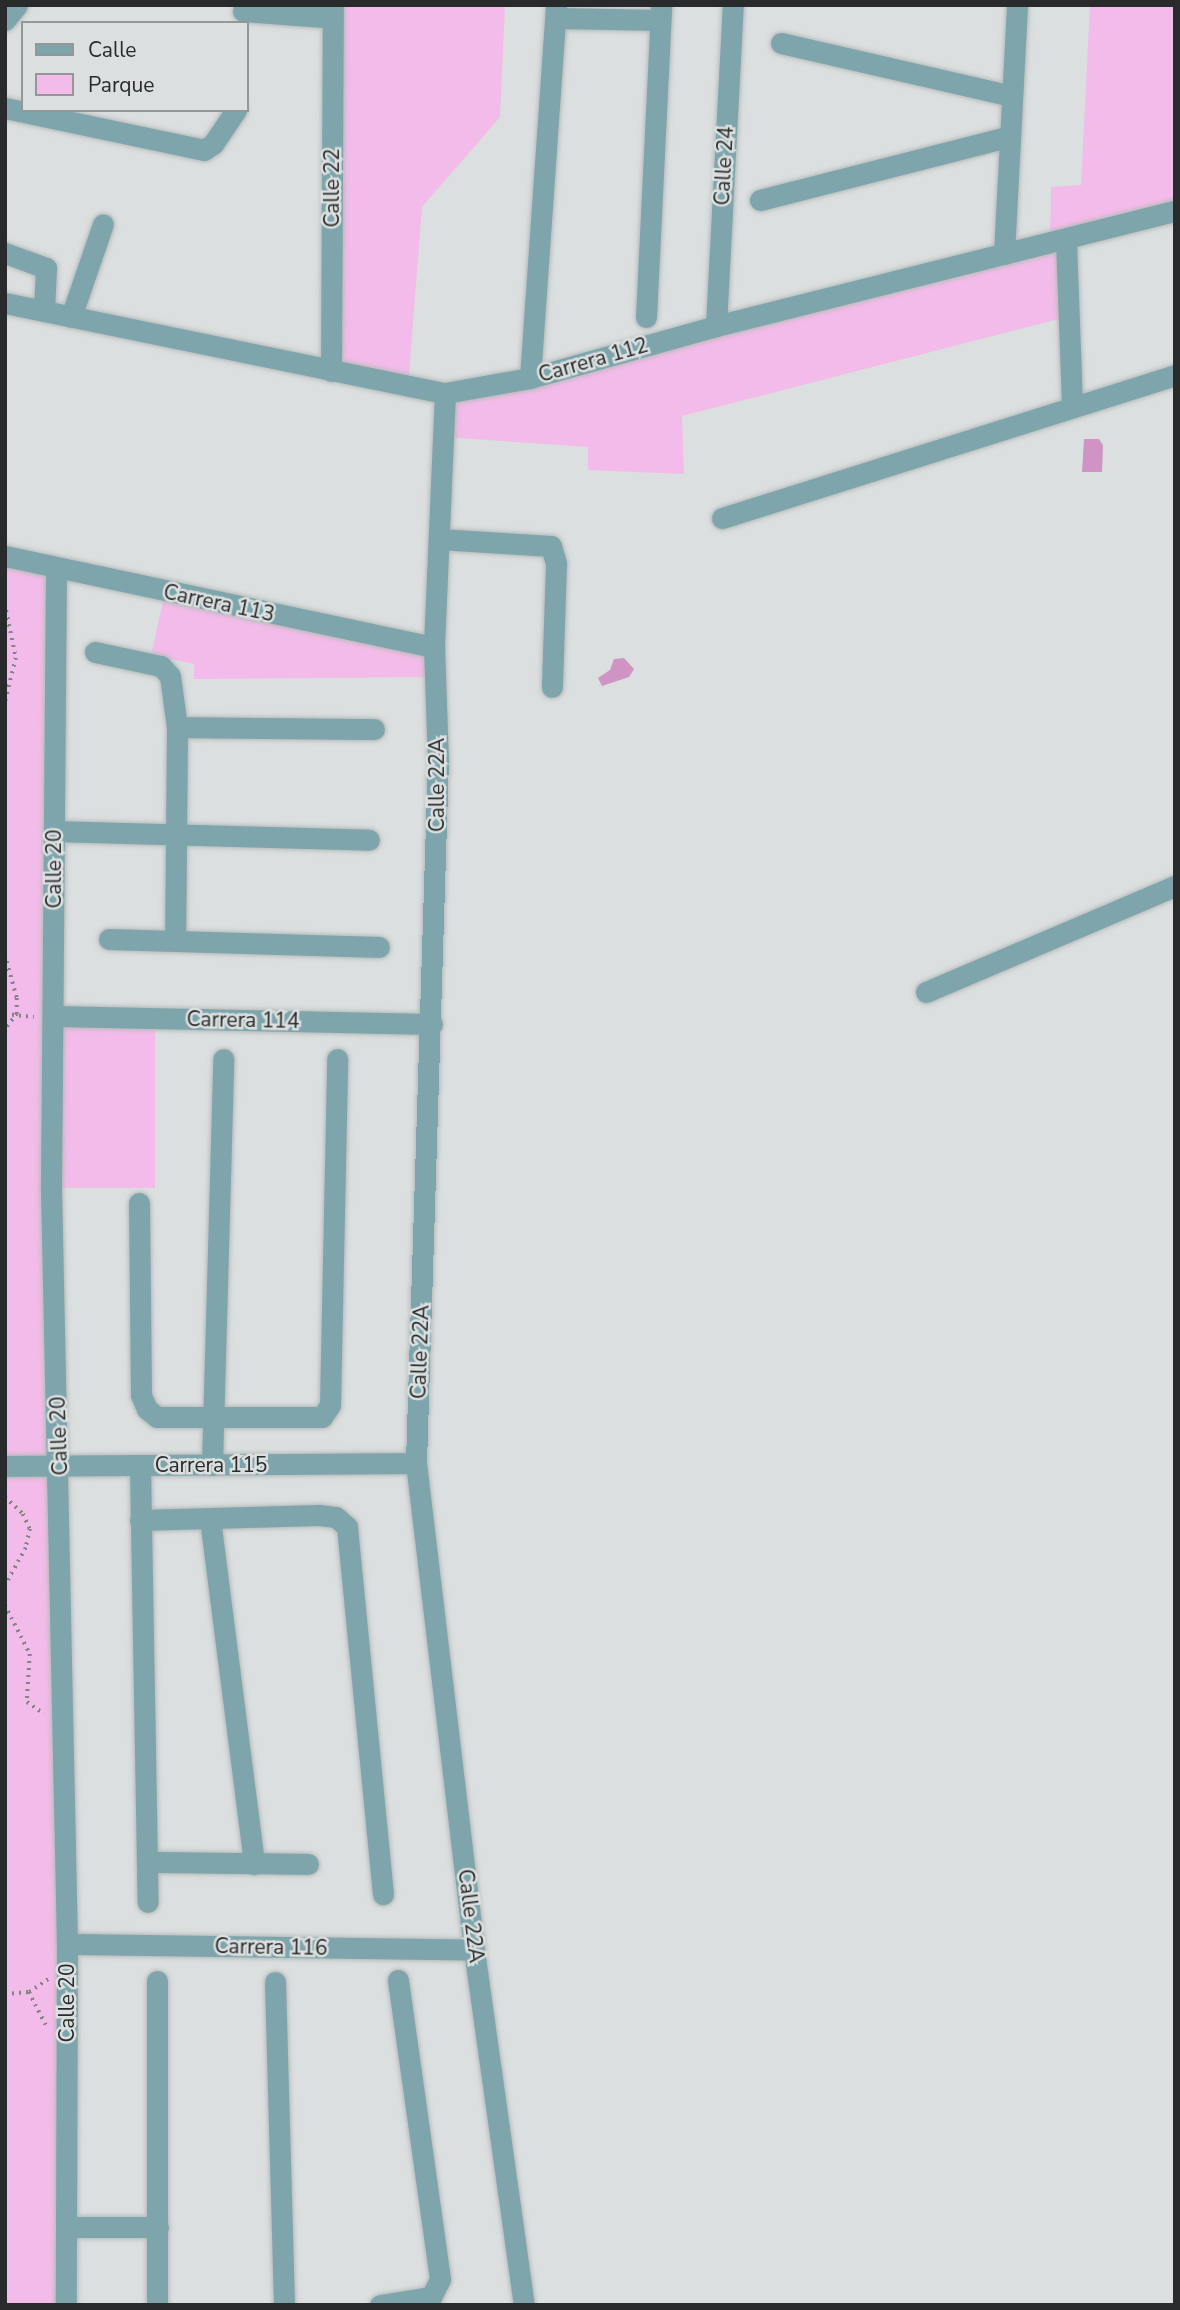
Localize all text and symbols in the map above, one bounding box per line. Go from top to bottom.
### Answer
legend [21,21,248,112]
text: Calle [88,36,136,64]
text: Parque [88,71,155,99]
street label: Calle 24 [709,126,739,206]
street label: Calle 22 [319,148,345,228]
street label: Carrera 112 [535,332,651,388]
street label: Carrera 113 [161,579,277,627]
street label: Calle 22A [424,738,450,832]
street label: Calle 20 [41,829,67,909]
street label: Carrera 114 [186,1006,300,1034]
street label: Calle 22A [406,1304,434,1400]
street label: Calle 20 [45,1396,73,1476]
street label: Carrera 115 [155,1452,267,1478]
street label: Calle 22A [453,1868,489,1964]
street label: Carrera 116 [214,1933,328,1961]
street label: Calle 20 [54,1963,80,2043]

